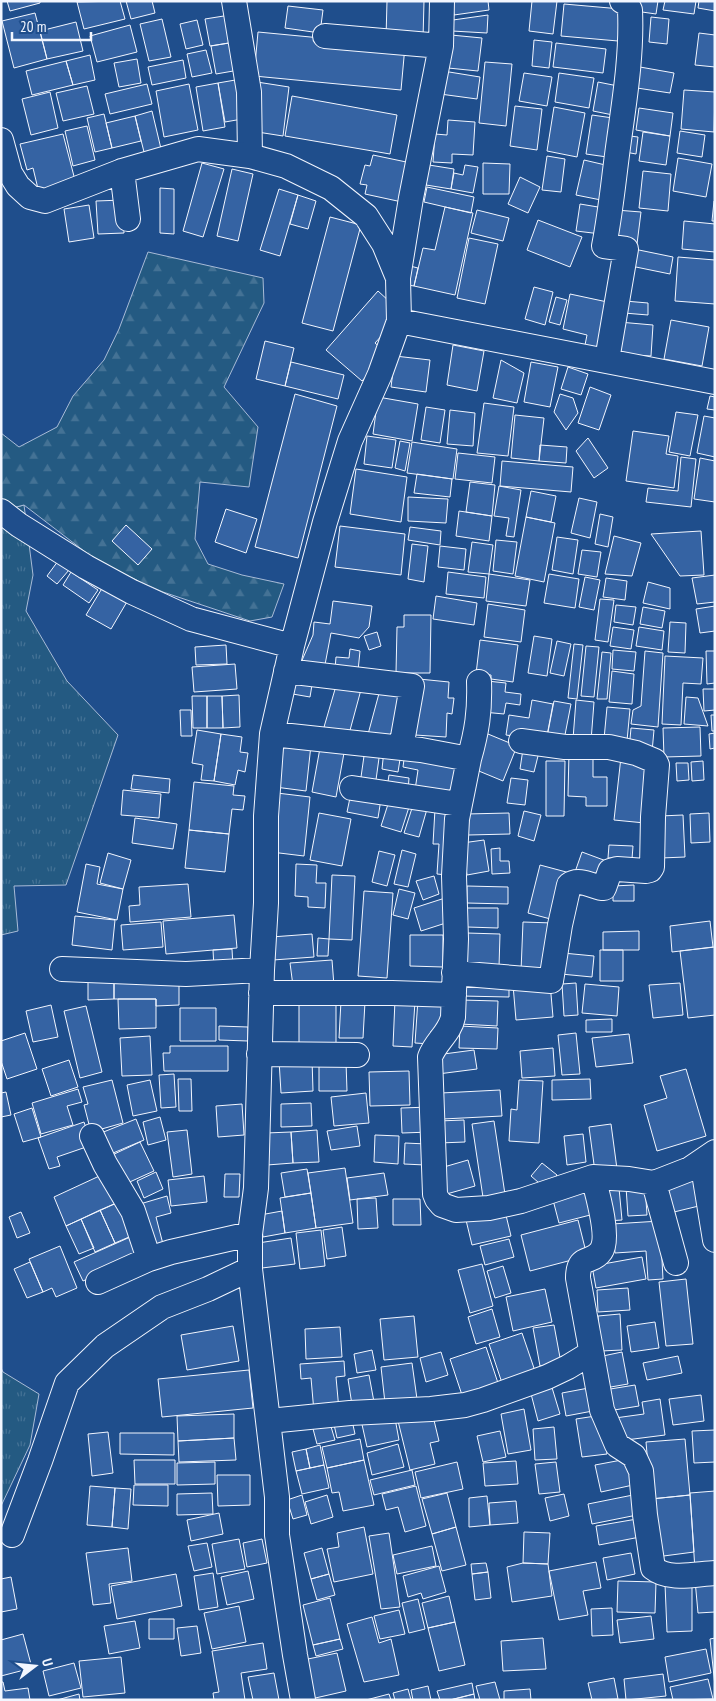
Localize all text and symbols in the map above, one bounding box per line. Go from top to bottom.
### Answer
scale bar [12,10,91,42]
text: 20 m [20,17,46,36]
north arrow [10,1641,60,1691]
text: U [38,1656,57,1668]

